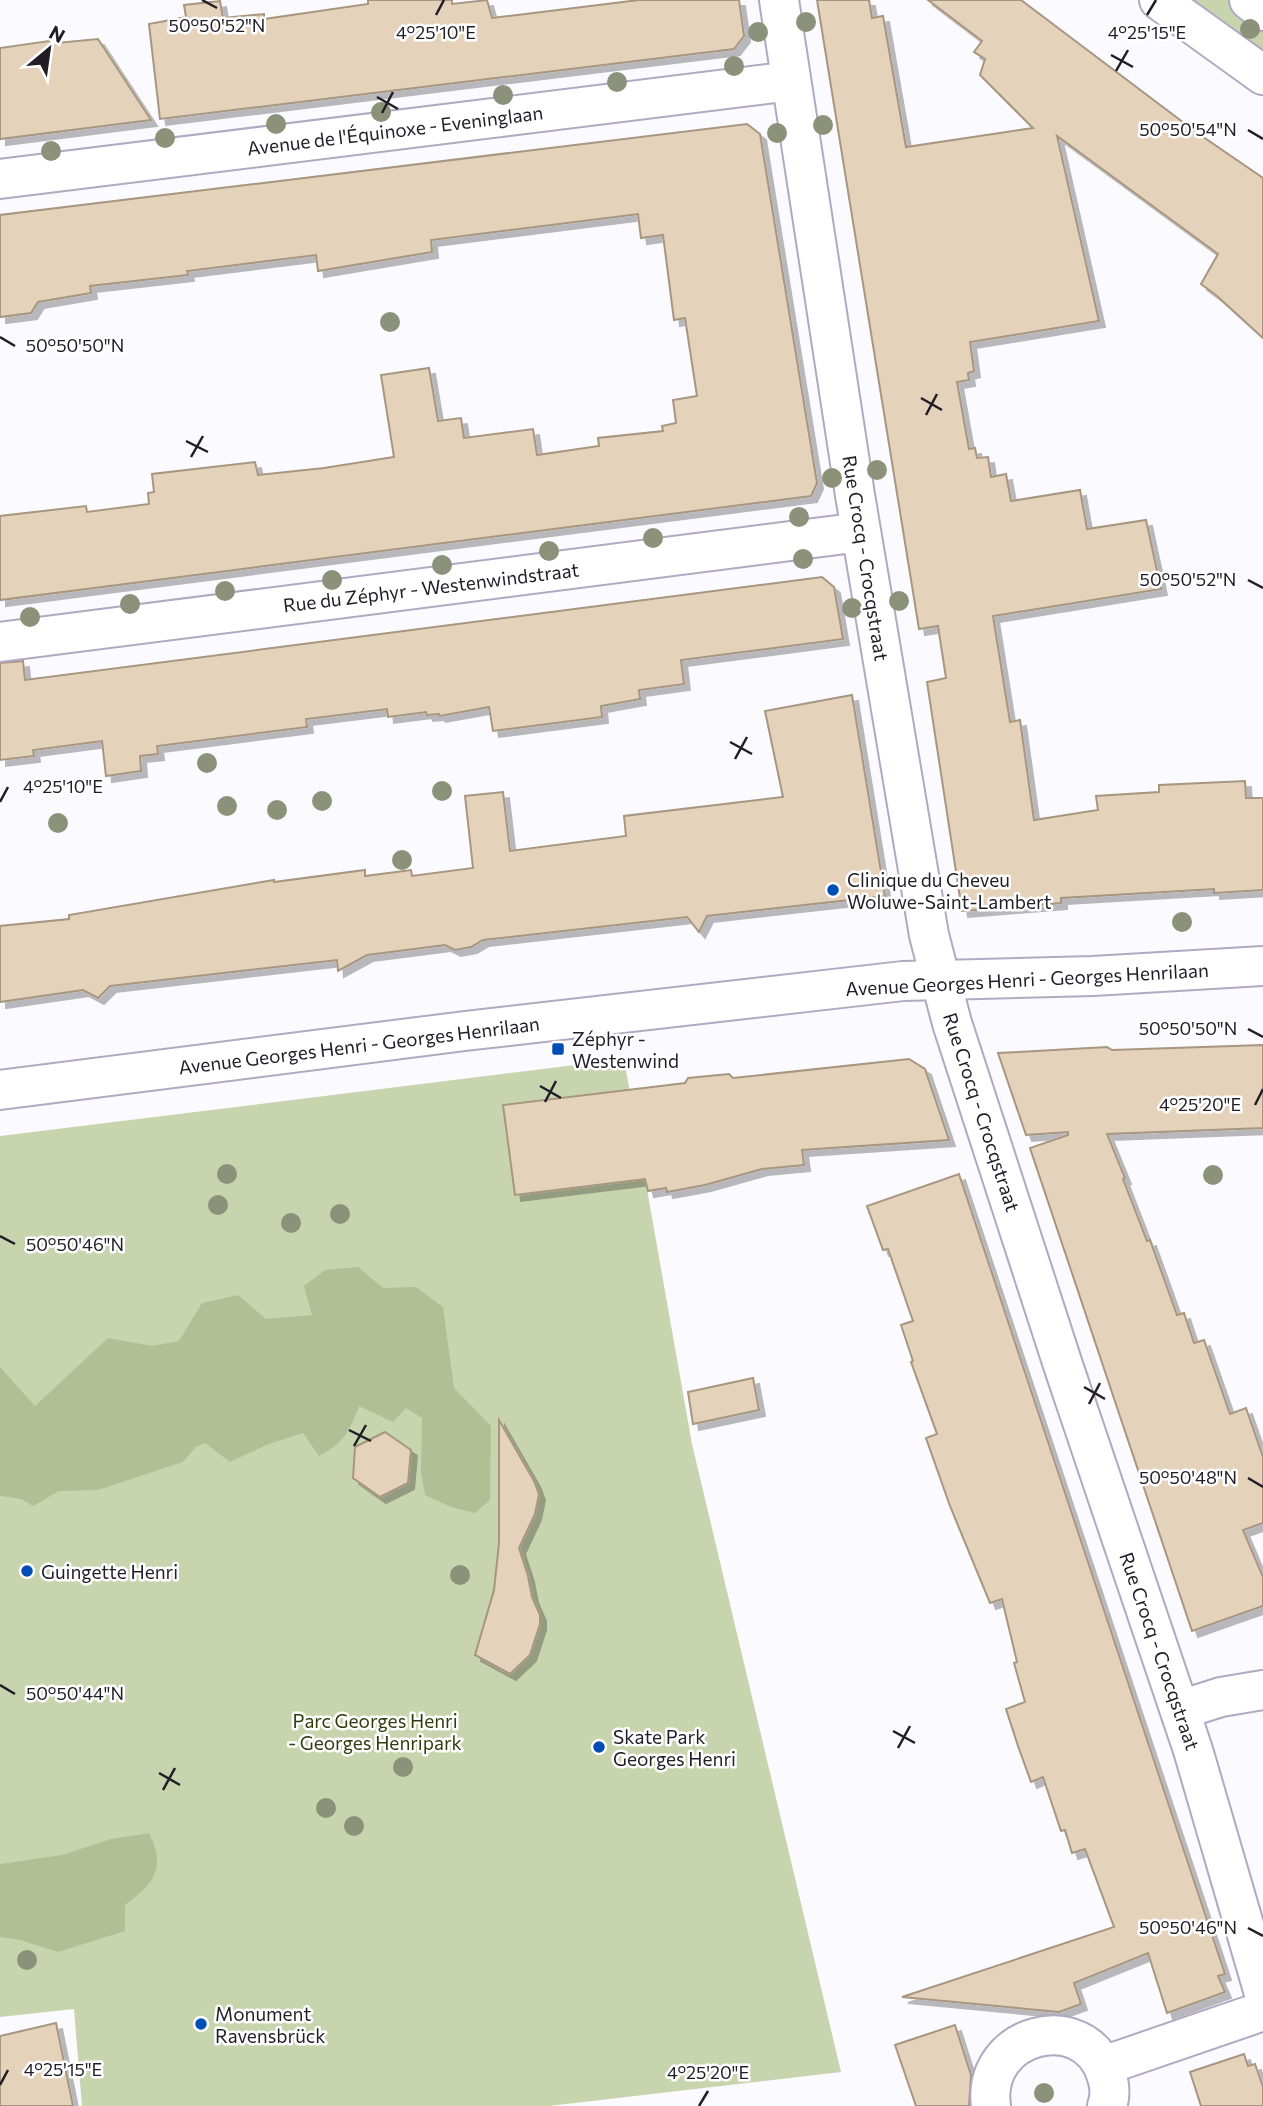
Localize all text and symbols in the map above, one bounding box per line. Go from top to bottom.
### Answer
north arrow [14,14,84,84]
text: 50°50'52"N [169,14,265,36]
text: N [46,20,69,47]
text: 4°25'10"E [396,21,476,43]
text: 4°25'15"E [1108,21,1186,43]
street label: Avenue de l'Équinoxe - Eveninglaan [246,100,544,160]
text: 50°50'54"N [1139,118,1237,140]
text: 50°50'50"N [26,334,124,356]
street label: Rue Crocq - Crocqstraat [838,454,894,663]
street label: Rue du Zéphyr - Westenwindstraat [282,557,580,617]
text: 50°50'52"N [1140,568,1236,590]
text: 4°25'10"E [23,775,103,797]
place label: Clinique du Cheveu Woluwe-Saint-Lambert [847,868,1052,913]
marker: Clinique du Cheveu Woluwe-Saint-Lambert [825,882,841,898]
street label: Avenue Georges Henri - Georges Henrilaan [845,958,1209,1000]
street label: Rue Crocq - Crocqstraat [939,1010,1025,1215]
street label: Avenue Georges Henri - Georges Henrilaan [177,1011,541,1079]
text: 50°50'50"N [1139,1017,1237,1039]
place label: Zéphyr - Westenwind [572,1027,679,1072]
marker: Zéphyr - Westenwind [550,1041,566,1057]
text: 4°25'20"E [1159,1093,1241,1115]
text: 50°50'46"N [26,1233,124,1255]
text: 50°50'48"N [1139,1466,1237,1488]
street label: Rue Crocq - Crocqstraat [1115,1549,1205,1753]
place label: Guingette Henri [41,1560,178,1583]
marker: Guingette Henri [19,1563,35,1579]
text: 50°50'44"N [26,1682,124,1704]
park label: Parc Georges Henri - Georges Henripark [288,1709,462,1754]
place label: Skate Park Georges Henri [613,1725,736,1770]
marker: Skate Park Georges Henri [591,1739,607,1755]
text: 50°50'46"N [1139,1916,1237,1938]
place label: Monument Ravensbrück [215,2002,326,2047]
marker: Monument Ravensbrück [193,2016,209,2032]
text: 4°25'15"E [24,2058,102,2080]
text: 4°25'20"E [667,2061,749,2083]

